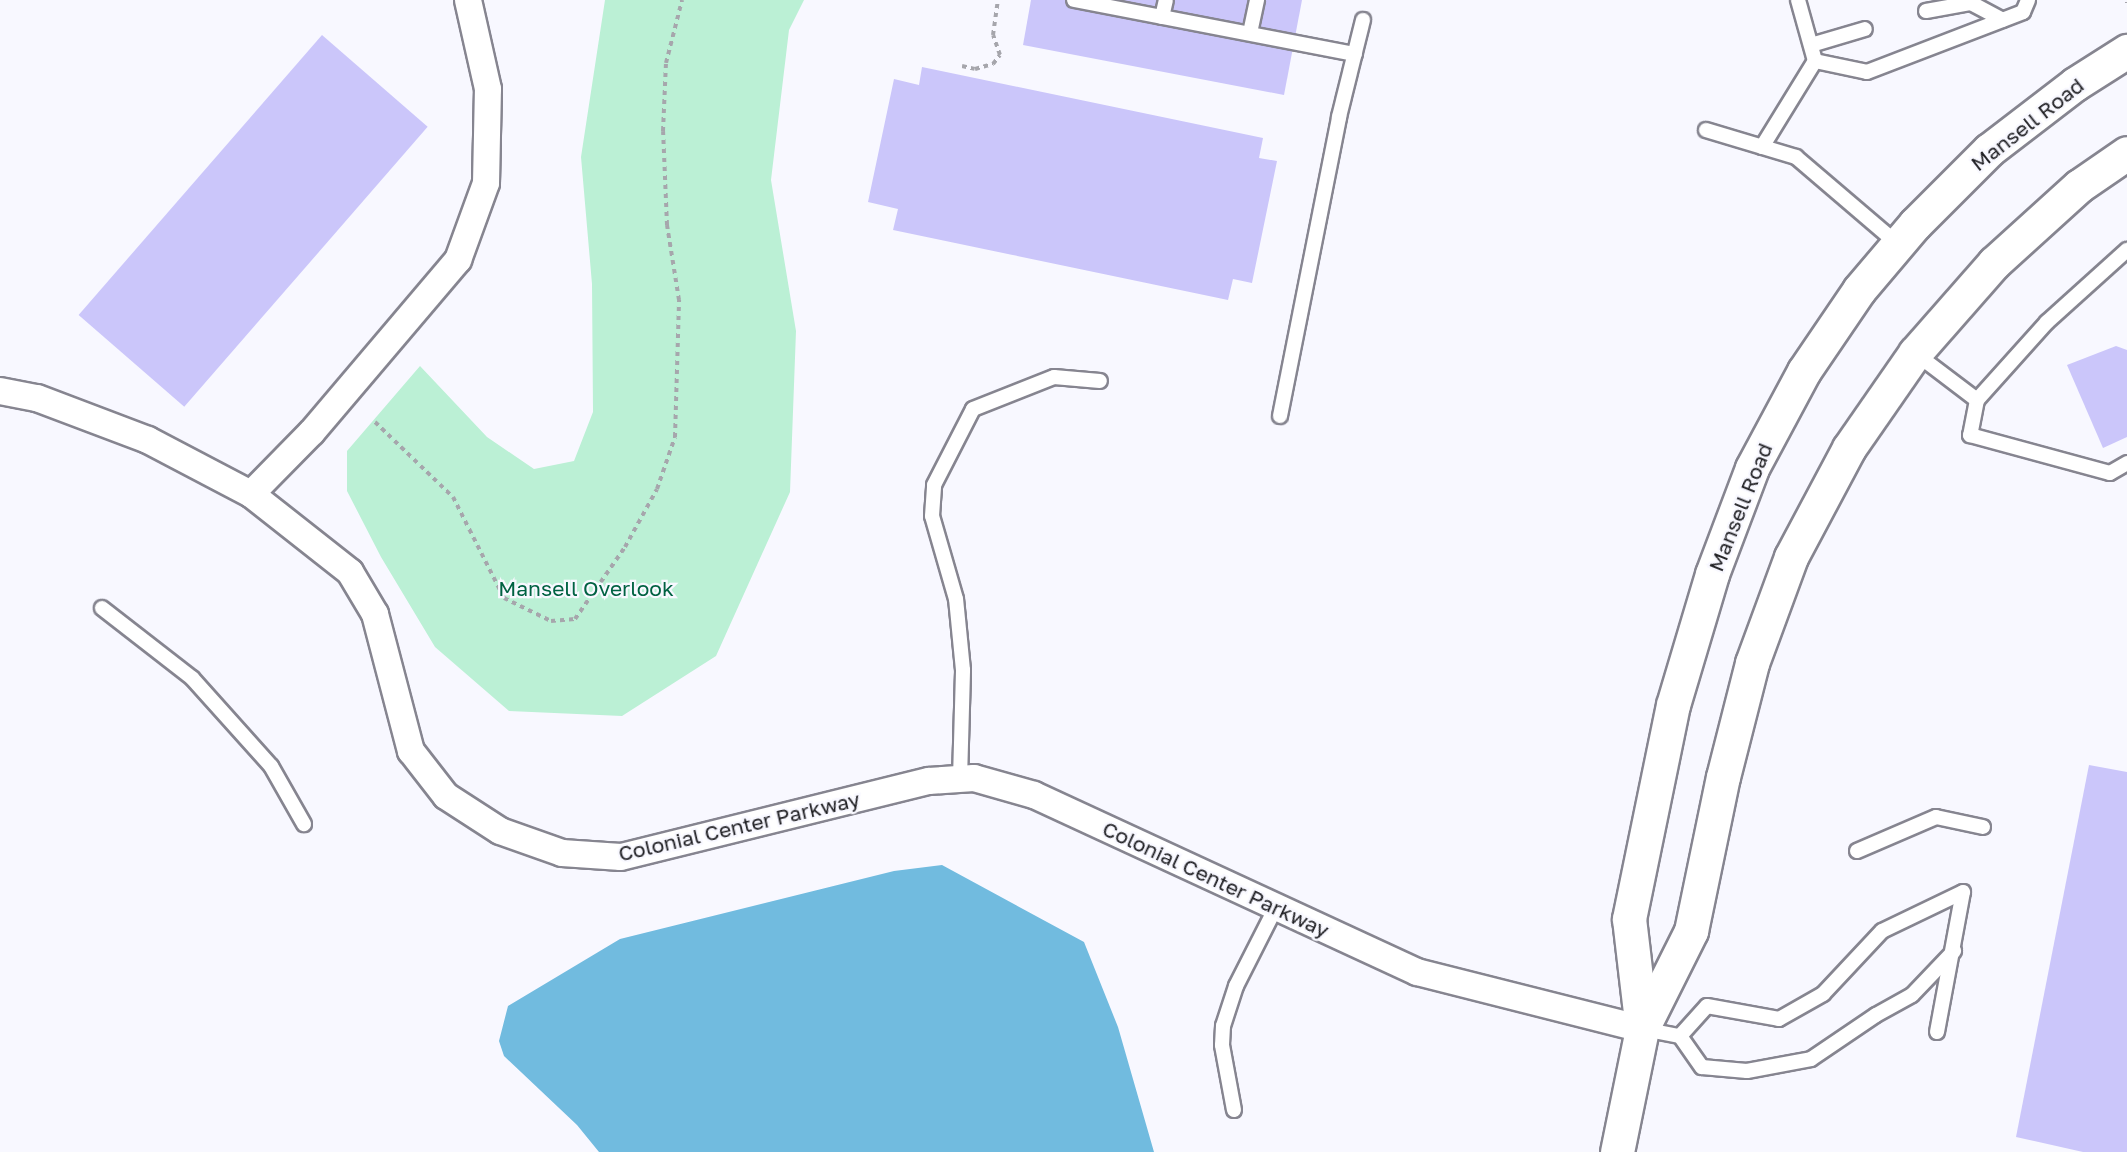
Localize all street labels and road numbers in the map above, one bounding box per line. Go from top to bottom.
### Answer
street label: Mansell Road [1966,72,2088,176]
street label: Mansell Road [1703,439,1777,575]
street label: Colonial Center Parkway [616,786,862,866]
street label: Colonial Center Parkway [1099,815,1333,943]

